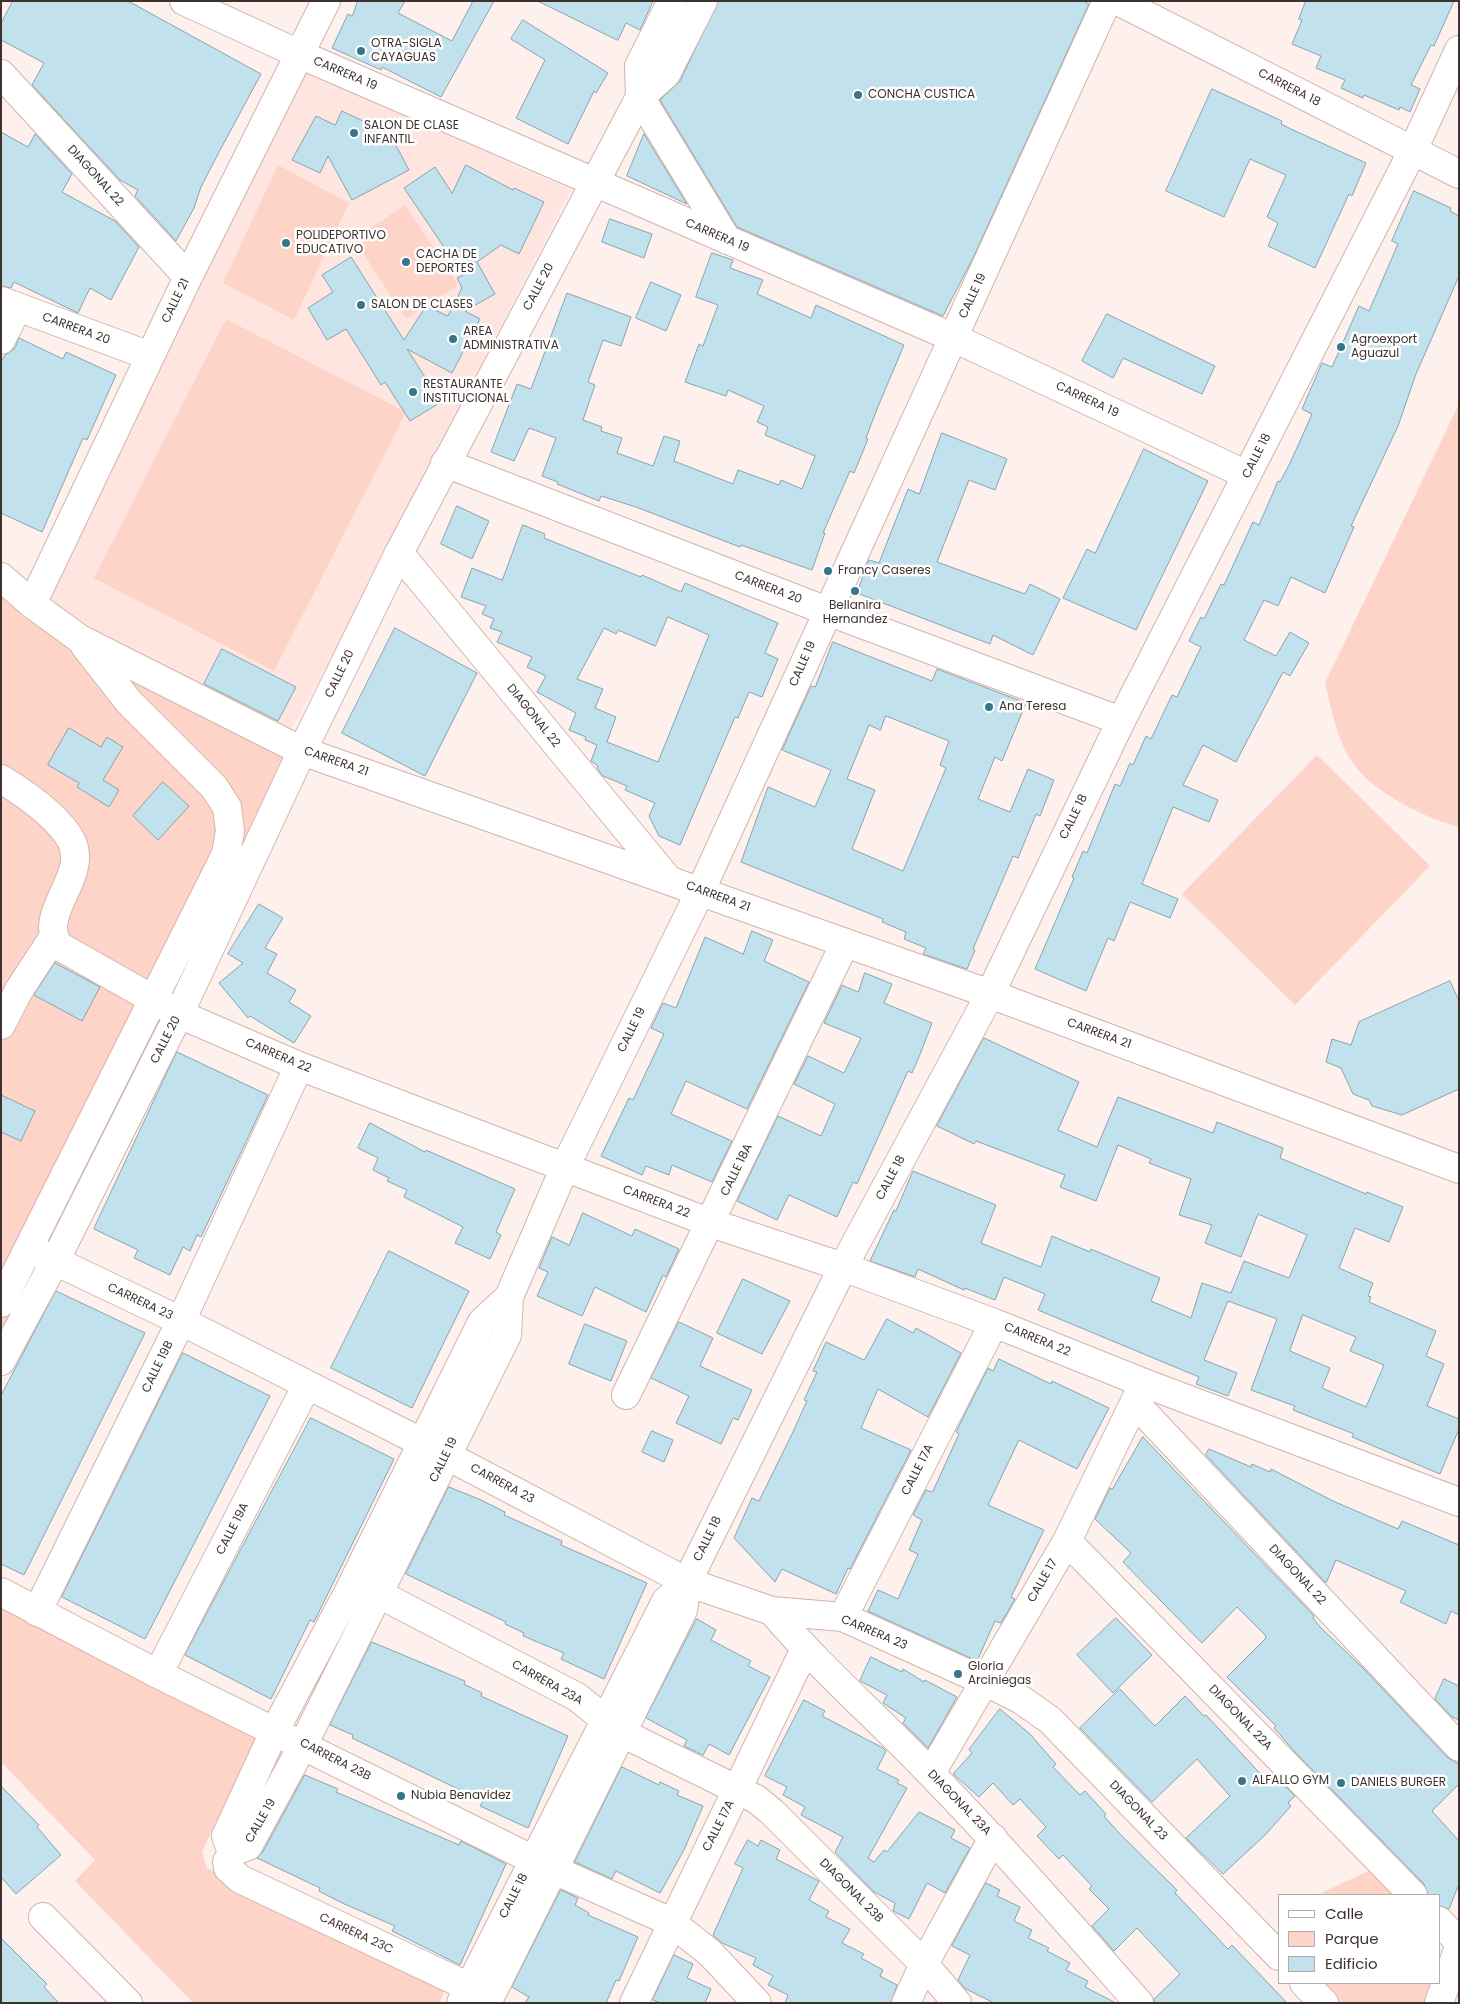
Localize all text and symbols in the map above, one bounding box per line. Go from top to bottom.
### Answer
place label: OTRA-SIGLA CAYAGUAS [371,37,442,65]
marker: OTRA-SIGLA CAYAGUAS [355,45,367,57]
street label: CARRERA 19 [311,54,379,94]
street label: CARRERA 18 [1255,66,1323,110]
place label: CONCHA CUSTICA [868,88,975,102]
marker: CONCHA CUSTICA [852,89,864,101]
place label: SALON DE CLASE INFANTIL. [364,119,459,147]
marker: SALON DE CLASE INFANTIL. [348,127,360,139]
street label: DIAGONAL 22 [64,143,126,209]
street label: CARRERA 19 [683,216,751,256]
place label: POLIDEPORTIVO EDUCATIVO [296,229,386,257]
marker: POLIDEPORTIVO EDUCATIVO [280,237,292,249]
place label: CACHA DE DEPORTES [416,248,477,276]
marker: CACHA DE DEPORTES [400,256,412,268]
street label: CALLE 20 [521,261,557,313]
street label: CALLE 19 [956,271,990,321]
street label: CALLE 21 [159,276,193,326]
place label: SALON DE CLASES [371,298,473,312]
marker: SALON DE CLASES [355,299,367,311]
street label: CARRERA 20 [40,310,112,348]
place label: AREA ADMINISTRATIVA [463,325,559,353]
marker: AREA ADMINISTRATIVA [447,333,459,345]
place label: Agroexport Aguazul [1351,333,1417,361]
marker: Agroexport Aguazul [1335,341,1347,353]
place label: RESTAURANTE INSTITUCIONAL [423,378,509,406]
street label: CARRERA 19 [1053,379,1121,421]
marker: RESTAURANTE INSTITUCIONAL [407,386,419,398]
street label: CALLE 18 [1240,431,1274,481]
place label: Francy Caseres [838,564,931,578]
marker: Francy Caseres [822,565,834,577]
street label: CARRERA 20 [732,569,804,607]
marker: Bellanira Hernandez [849,585,861,597]
place label: Bellanira Hernandez [823,599,887,627]
street label: CALLE 19 [787,639,819,689]
street label: CALLE 20 [322,648,358,700]
street label: DIAGONAL 22 [503,682,563,750]
place label: Ana Teresa [999,700,1066,714]
marker: Ana Teresa [983,701,995,713]
street label: CARRERA 21 [302,744,370,780]
street label: CALLE 18 [1057,792,1091,842]
street label: CARRERA 21 [684,879,752,915]
street label: CALLE 19 [615,1005,649,1055]
street label: CALLE 20 [148,1014,184,1066]
street label: CARRERA 21 [1065,1016,1133,1052]
street label: CARRERA 22 [243,1036,313,1076]
street label: CALLE 18A [718,1141,756,1199]
street label: CALLE 18 [873,1153,909,1203]
street label: CARRERA 22 [621,1183,691,1221]
street label: CARRERA 23 [105,1281,175,1323]
street label: CARRERA 22 [1002,1320,1072,1360]
street label: CALLE 19B [139,1339,177,1395]
street label: CALLE 19 [427,1435,461,1485]
street label: CALLE 17A [899,1442,937,1498]
street label: CARRERA 23 [467,1461,537,1507]
street label: CALLE 19A [214,1501,252,1557]
street label: CALLE 18 [691,1514,725,1564]
street label: DIAGONAL 22 [1265,1542,1329,1608]
street label: CALLE 17 [1025,1557,1061,1605]
street label: CARRERA 23 [839,1613,909,1653]
street label: CARRERA 23A [509,1658,585,1708]
place label: Gloria Arciniegas [968,1660,1031,1688]
marker: Gloria Arciniegas [952,1668,964,1680]
street label: DIAGONAL 22A [1205,1682,1275,1754]
street label: CARRERA 23B [297,1736,373,1784]
street label: DIAGONAL 23A [924,1767,994,1839]
place label: ALFALLO GYM [1252,1774,1329,1788]
marker: ALFALLO GYM [1236,1775,1248,1787]
place label: DANIELS BURGER [1351,1776,1446,1790]
marker: DANIELS BURGER [1335,1777,1347,1789]
street label: DIAGONAL 23 [1106,1778,1170,1844]
place label: Nubia Benavidez [411,1789,511,1803]
marker: Nubia Benavidez [395,1790,407,1802]
street label: CALLE 19 [243,1796,279,1846]
street label: CALLE 17A [700,1798,738,1854]
street label: DIAGONAL 23B [816,1856,886,1926]
street label: CALLE 18 [497,1871,531,1921]
legend [1278,1894,1440,1984]
text: Calle [1325,1903,1363,1924]
street label: CARRERA 23C [317,1911,395,1957]
text: Parque [1325,1928,1378,1949]
text: Edificio [1325,1953,1378,1974]

